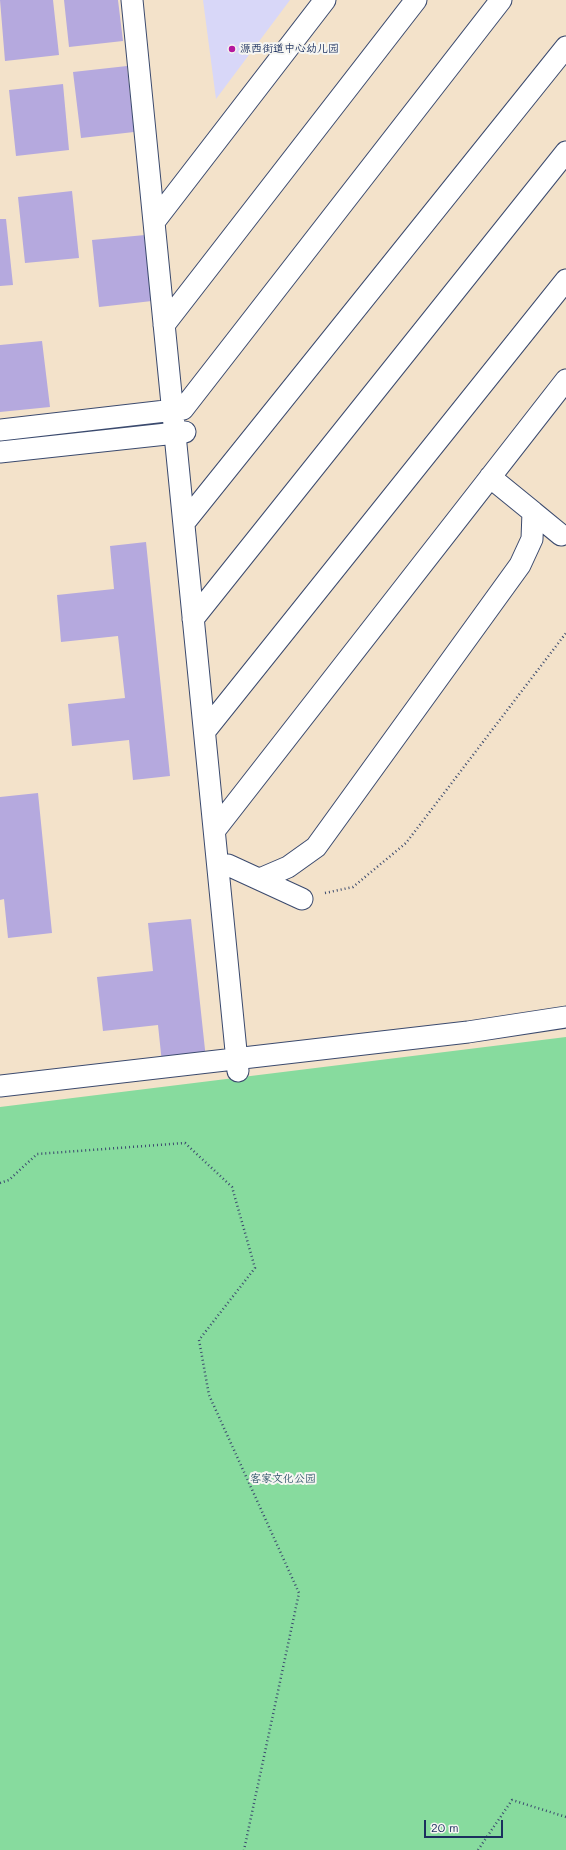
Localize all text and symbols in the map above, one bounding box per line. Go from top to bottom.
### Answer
place label: 源西街道中心幼儿园 [240,42,339,56]
marker: 源西街道中心幼儿园 [227,44,237,54]
park label: 客家文化公园 [250,1472,316,1486]
scale bar [426,1812,505,1838]
text: 20 m [431,1819,459,1835]

